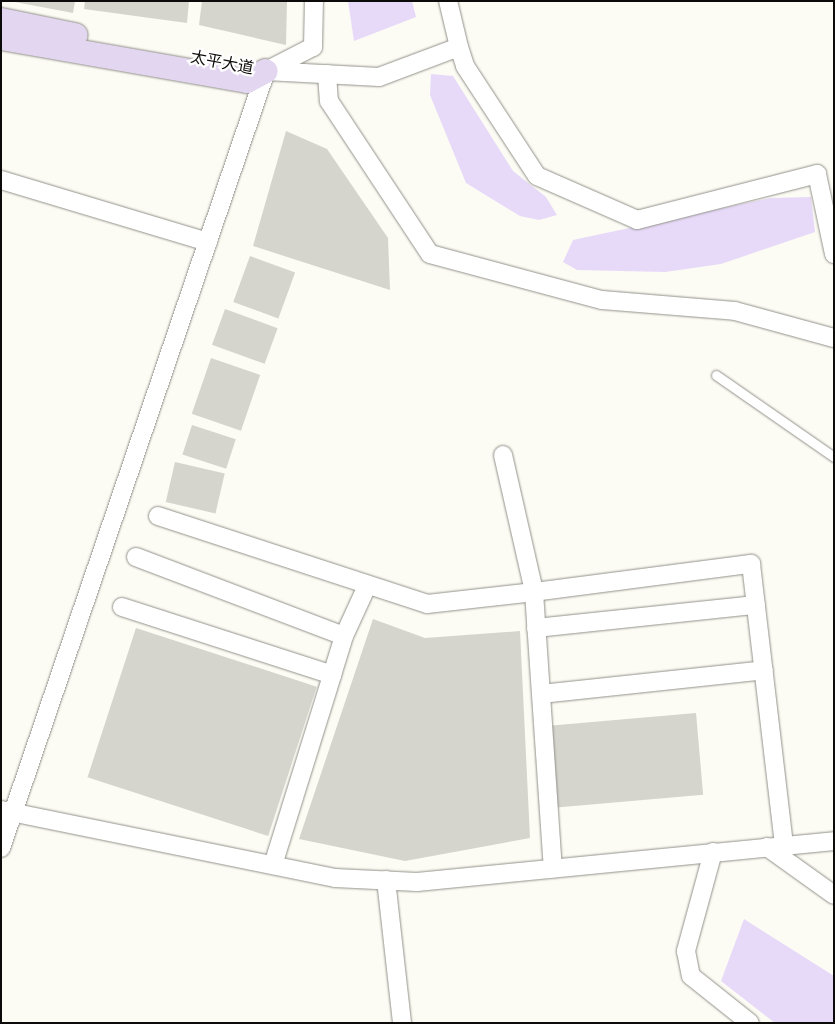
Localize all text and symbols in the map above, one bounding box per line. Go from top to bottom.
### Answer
street label: 太平大道 [189,47,255,79]

